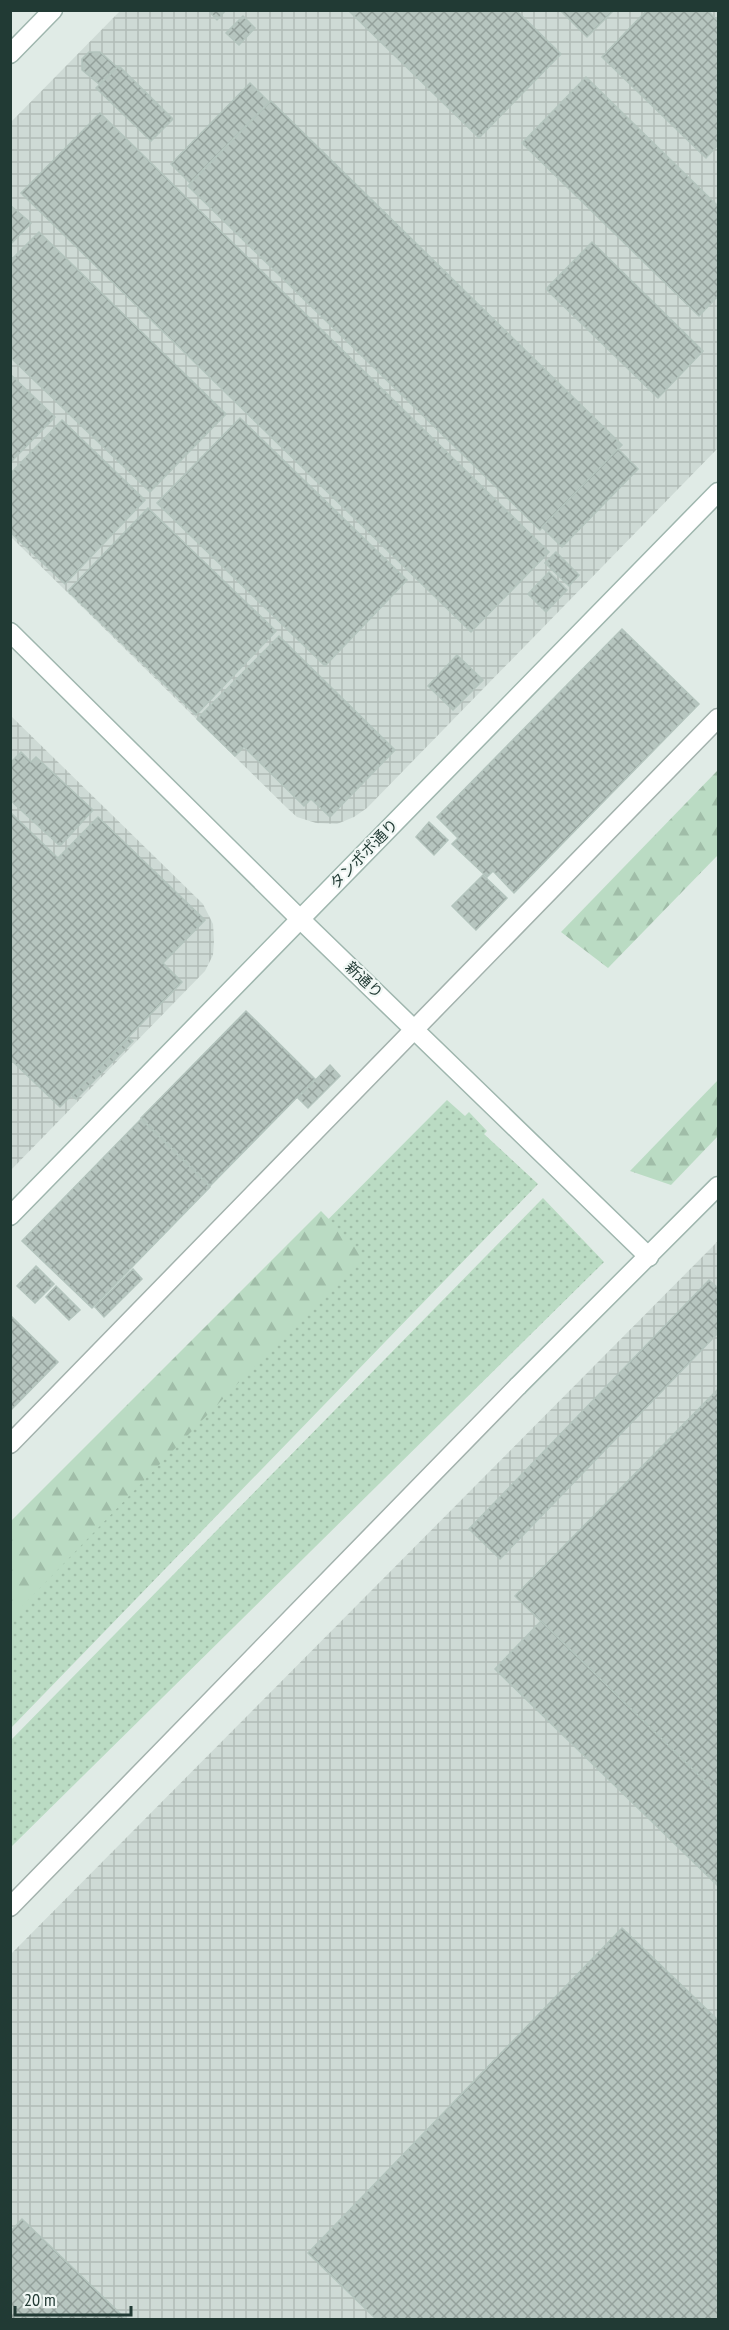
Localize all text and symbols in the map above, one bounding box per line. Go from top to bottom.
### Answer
street label: タンポポ通り [326,815,402,893]
street label: 新通り [341,957,387,1002]
scale bar [15,2279,130,2317]
text: 20 m [24,2288,56,2311]

